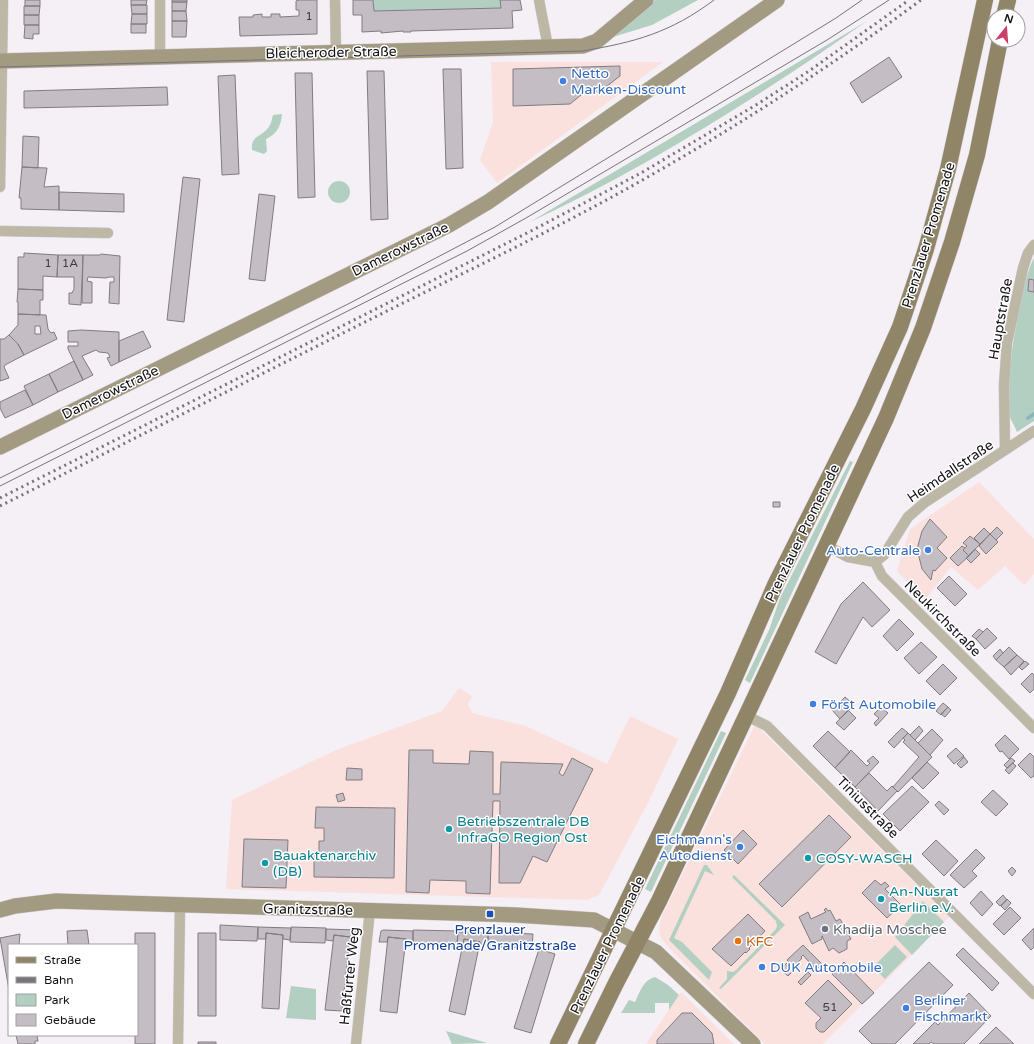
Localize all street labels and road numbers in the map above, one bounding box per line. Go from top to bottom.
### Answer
street label: Bleicheroder Straße [265,43,397,62]
street label: Prenzlauer Promenade [898,160,959,310]
street label: Damerowstraße [349,219,451,280]
street label: Hauptstraße [985,277,1016,361]
street label: Damerowstraße [59,362,161,423]
street label: Heimdallstraße [904,436,997,506]
street label: Prenzlauer Promenade [762,461,843,605]
street label: Neukirchstraße [901,576,985,660]
street label: Tiniusstraße [833,773,902,842]
street label: Prenzlauer Promenade [567,873,648,1017]
street label: Granitzstraße [263,900,353,919]
street label: Haßfurter Weg [336,926,363,1026]

